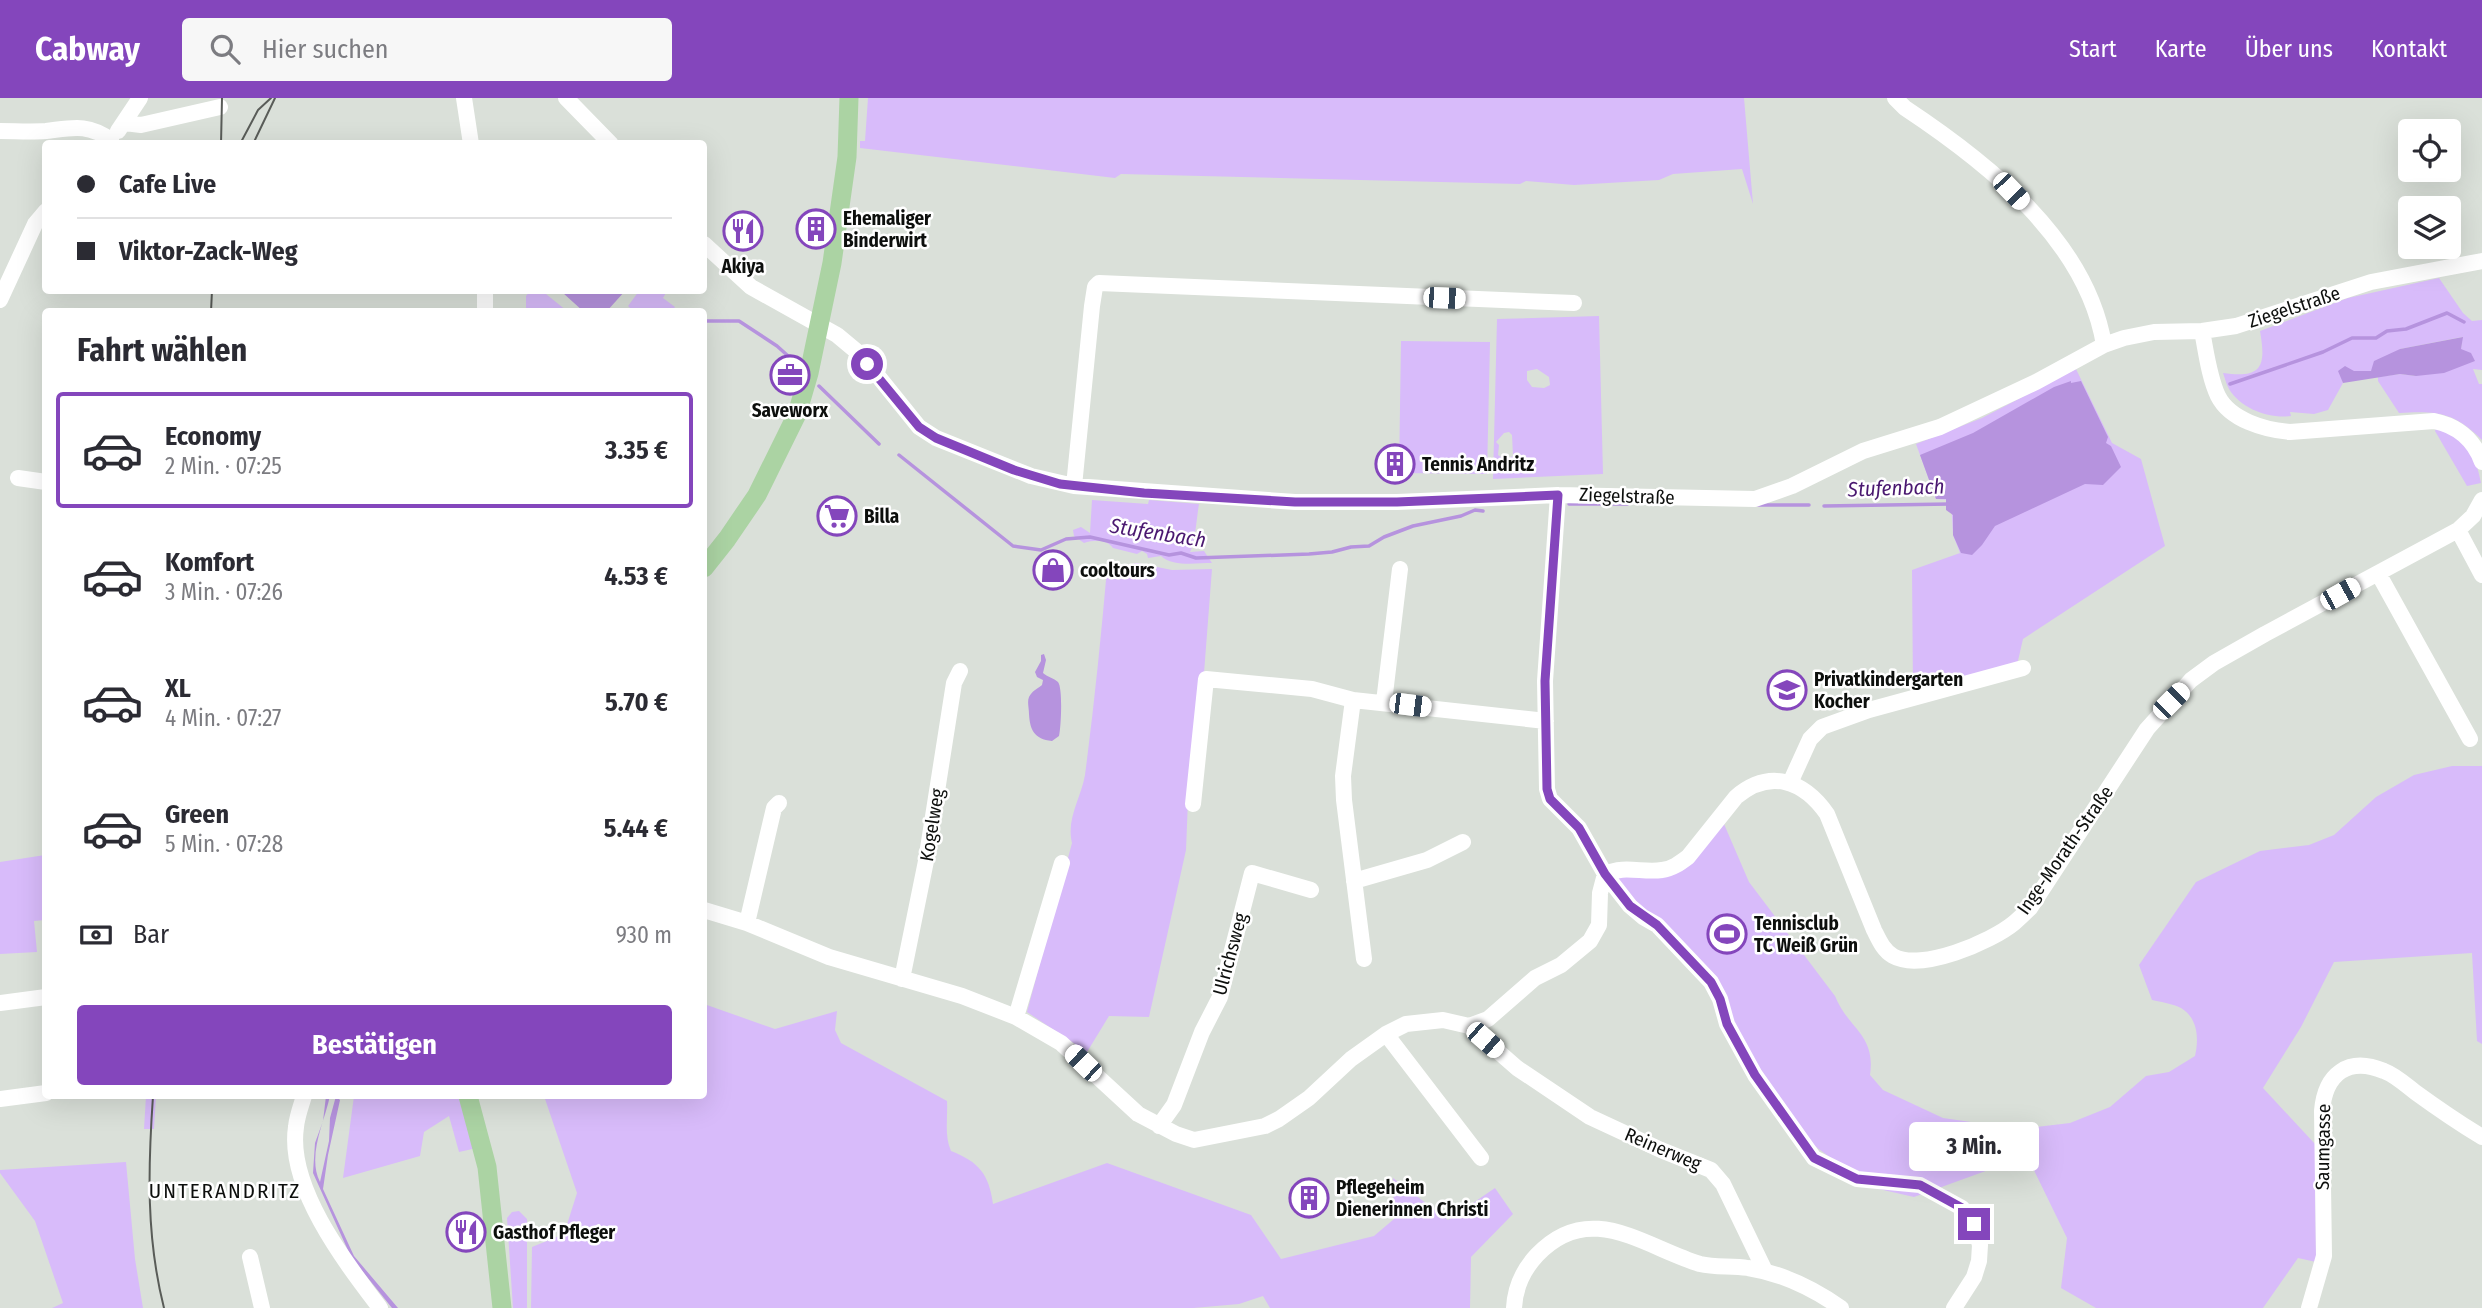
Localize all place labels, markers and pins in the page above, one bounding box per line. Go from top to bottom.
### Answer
place label: Ehemaliger Binderwirt [843,207,932,252]
building icon: Ehemaliger Binderwirt [795,208,837,250]
restaurant icon: Akiya [722,210,764,252]
place label: Akiya [720,255,765,278]
office icon: Saveworx [769,354,811,396]
place label: Saveworx [752,399,829,422]
building icon: Tennis Andritz [1374,443,1416,485]
place label: Tennis Andritz [1422,453,1534,476]
supermarket icon: Billa [816,495,858,537]
place label: Billa [864,505,899,528]
shop icon: cooltours [1032,549,1074,591]
place label: cooltours [1080,559,1156,582]
place label: Privatkindergarten Kocher [1814,668,1963,713]
school or university icon: Privatkindergarten Kocher [1766,669,1808,711]
place label: Tennisclub TC Weiß Grün [1754,912,1858,957]
sports icon: Tennisclub TC Weiß Grün [1706,913,1748,955]
place label: Pflegeheim Dienerinnen Christi [1336,1176,1488,1221]
building icon: Pflegeheim Dienerinnen Christi [1288,1177,1330,1219]
restaurant icon: Gasthof Pfleger [445,1211,487,1253]
place label: Gasthof Pfleger [493,1221,616,1244]

